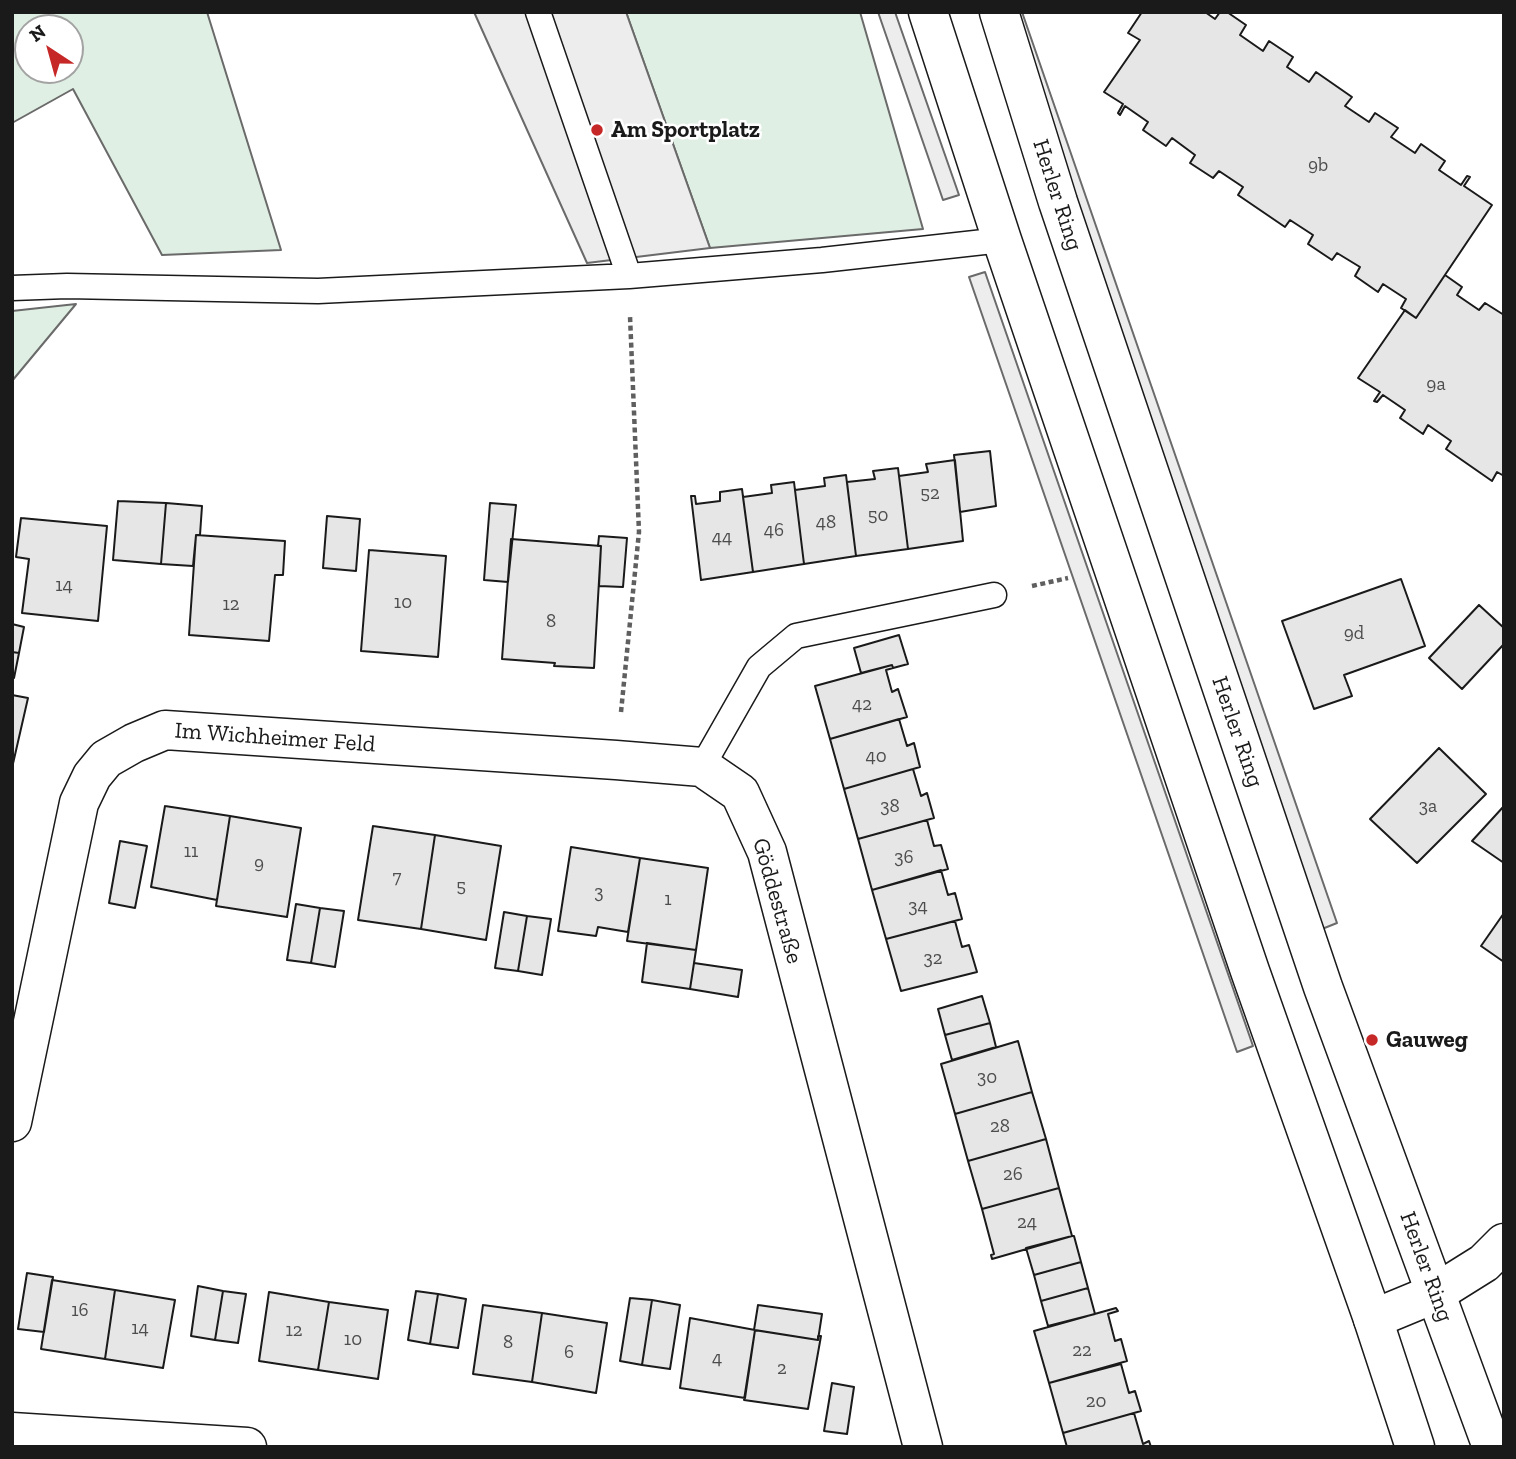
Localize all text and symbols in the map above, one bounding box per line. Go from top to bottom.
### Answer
north arrow [14,14,84,84]
text: N [25,20,50,47]
place label: Am Sportplatz [611,116,760,144]
marker: Am Sportplatz [589,122,605,138]
street label: Herler Ring [1026,136,1088,254]
house number: 9b [1308,155,1328,177]
house number: 9a [1426,374,1446,396]
house number: 52 [920,483,940,505]
house number: 50 [868,505,888,527]
house number: 48 [816,512,836,534]
house number: 46 [764,520,784,542]
house number: 44 [712,527,732,549]
house number: 14 [55,575,73,597]
house number: 10 [394,592,412,614]
house number: 12 [222,594,240,616]
house number: 8 [546,611,556,633]
house number: 9d [1344,623,1364,645]
street label: Herler Ring [1205,673,1269,791]
house number: 42 [852,694,872,716]
street label: Im Wichheimer Feld [174,717,376,759]
house number: 40 [865,746,887,768]
house number: 38 [880,796,900,818]
house number: 3a [1419,796,1437,818]
street label: Göddestraße [746,835,808,967]
house number: 11 [184,841,198,863]
house number: 36 [894,847,914,869]
house number: 9 [254,853,264,875]
house number: 7 [393,867,401,889]
house number: 5 [456,876,466,898]
house number: 3 [594,882,604,904]
house number: 1 [664,889,672,911]
house number: 34 [908,896,928,918]
house number: 32 [923,948,943,970]
place label: Gauweg [1386,1026,1468,1054]
marker: Gauweg [1364,1032,1380,1048]
house number: 30 [977,1067,997,1089]
house number: 28 [990,1116,1010,1138]
house number: 26 [1003,1164,1023,1186]
street label: Herler Ring [1393,1208,1459,1326]
house number: 24 [1017,1212,1037,1234]
house number: 16 [71,1300,89,1322]
house number: 14 [131,1318,149,1340]
house number: 12 [285,1320,303,1342]
house number: 10 [344,1329,362,1351]
house number: 8 [503,1332,513,1354]
house number: 22 [1072,1340,1092,1362]
house number: 6 [564,1342,574,1364]
house number: 4 [712,1348,722,1370]
house number: 2 [777,1358,787,1380]
house number: 20 [1086,1391,1106,1413]

